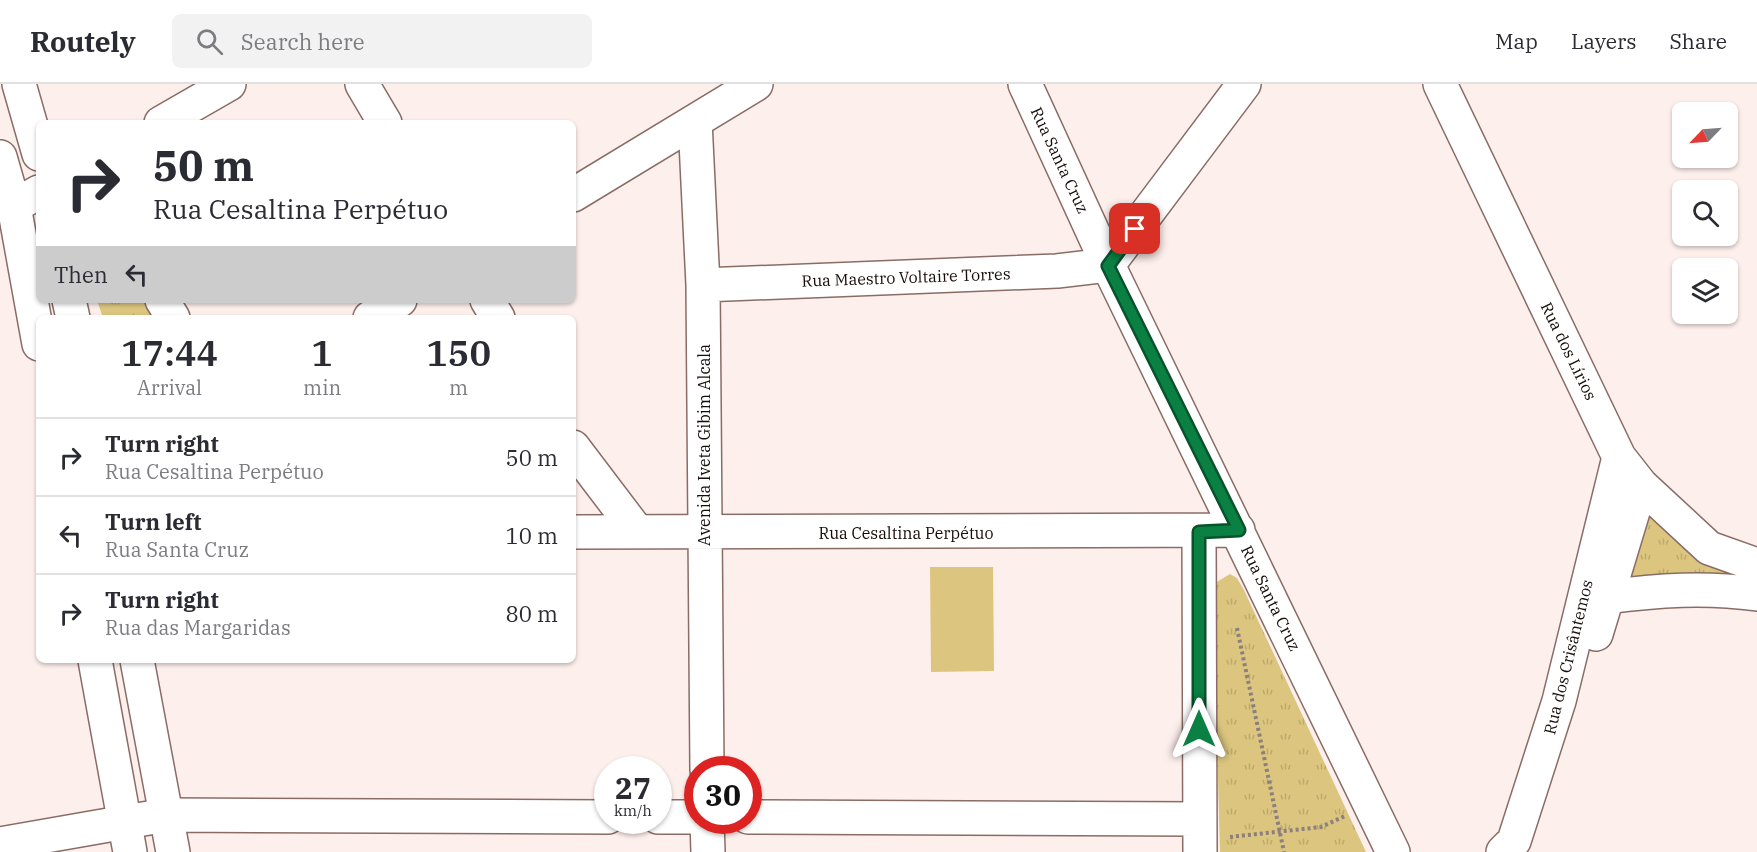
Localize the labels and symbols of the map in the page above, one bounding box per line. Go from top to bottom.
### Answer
north arrow [1672,102,1738,168]
street label: Rua Santa Cruz [1027,104,1093,216]
pin [1109,203,1160,254]
street label: Rua Maestro Voltaire Torres [801,263,1011,291]
street label: Rua dos Lírios [1537,299,1601,403]
street label: Avenida Iveta Gibim Alcala [694,344,714,546]
street label: Rua Cesaltina Perpétuo [819,523,994,543]
street label: Rua Santa Cruz [1237,542,1305,654]
street label: Rua dos Crisântemos [1539,578,1597,736]
position arrow [1167,697,1231,761]
speed limit sign: 30 [684,756,762,834]

